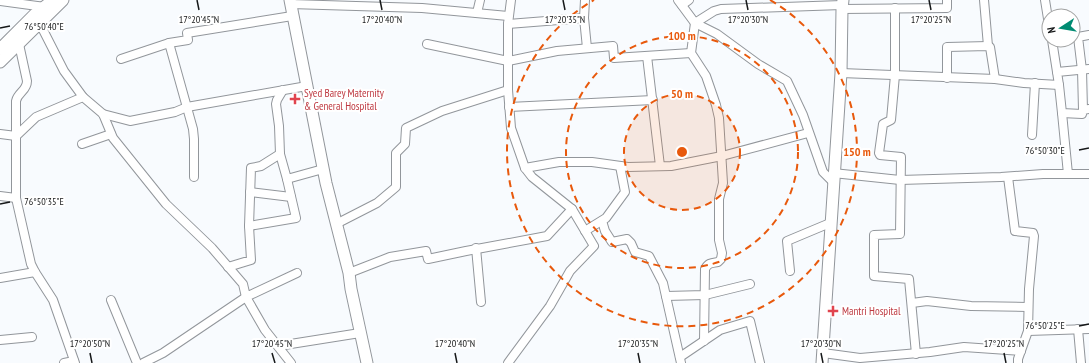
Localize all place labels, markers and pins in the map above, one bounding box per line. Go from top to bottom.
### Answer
place label: Syed Barey Maternity & General Hospital [304,86,385,113]
marker: Syed Barey Maternity & General Hospital [289,93,301,105]
centre of rings [675,145,689,159]
place label: Mantri Hospital [842,304,901,318]
marker: Mantri Hospital [827,305,839,317]

